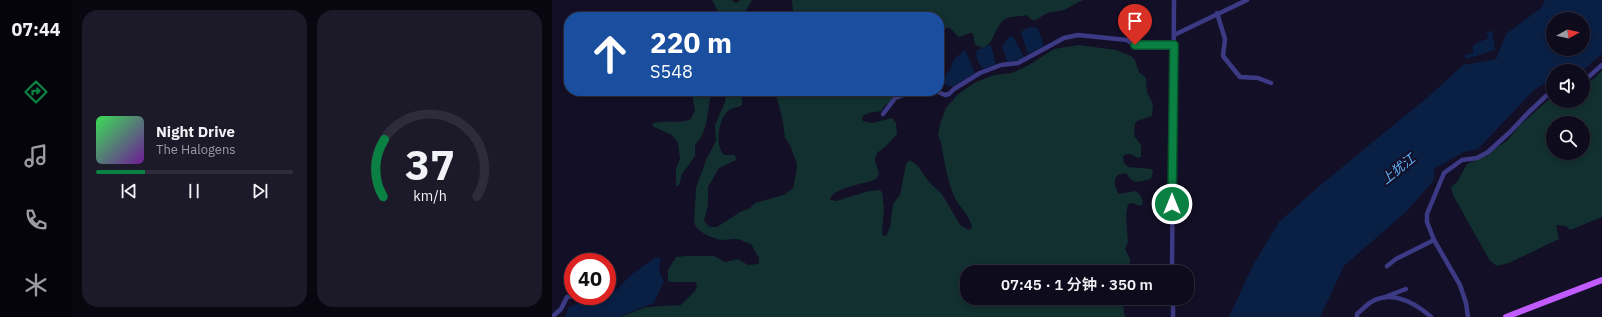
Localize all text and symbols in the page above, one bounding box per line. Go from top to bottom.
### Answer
pin [1118,4,1152,45]
icon: arrive [1124,10,1146,32]
north arrow [1546,12,1590,56]
map controls [1546,12,1590,160]
text: 07:44 [11,18,61,41]
text: 220 m [650,24,732,61]
icon: ahead [584,28,636,80]
text: S548 [650,60,693,83]
button: sound [1546,64,1590,108]
icon: directions [22,78,50,106]
button: search [1546,116,1590,160]
text: Night Drive [156,122,235,141]
text: 37 [405,136,454,190]
text: The Halogens [156,141,236,158]
icon: music [22,142,50,170]
water label: 上犹江 [1377,149,1420,188]
icon: previous [118,180,140,202]
icon: pause [183,180,205,202]
icon: next [249,180,271,202]
position arrow [1151,183,1193,225]
text: km/h [413,185,446,204]
icon: phone [22,206,50,234]
speed limit sign: 40 [564,253,616,305]
icon: climate [22,271,50,299]
text: 07:45 · 1 分钟 · 350 m [1001,275,1153,294]

